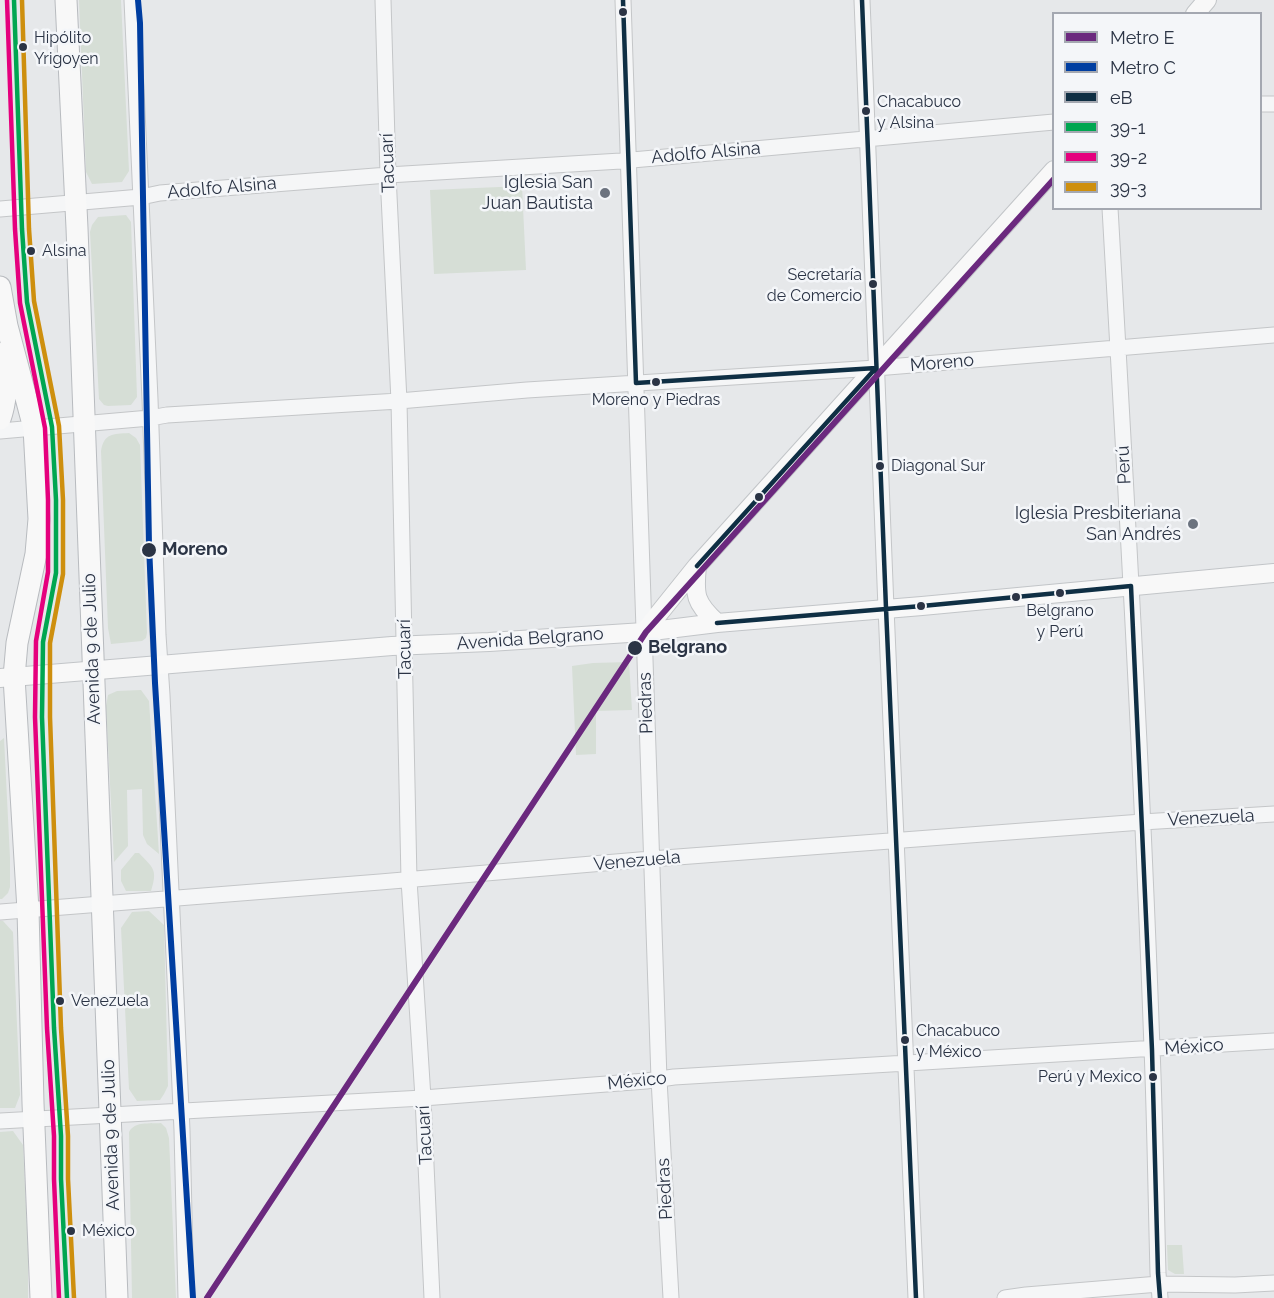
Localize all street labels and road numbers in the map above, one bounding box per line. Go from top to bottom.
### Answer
street label: Tacuarí [376,133,400,193]
street label: Adolfo Alsina [650,137,762,169]
street label: Adolfo Alsina [166,172,278,204]
street label: Moreno [909,349,975,377]
street label: Perú [1112,445,1136,485]
street label: Avenida 9 de Julio [79,573,105,725]
street label: Tacuarí [394,619,416,679]
street label: Avenida Belgrano [456,623,604,655]
street label: Piedras [634,672,658,734]
street label: Venezuela [1167,805,1255,831]
street label: Venezuela [593,846,681,876]
street label: México [1164,1034,1224,1060]
street label: Avenida 9 de Julio [98,1059,124,1211]
street label: México [606,1067,668,1095]
street label: Tacuarí [413,1105,437,1165]
street label: Piedras [653,1158,677,1220]

